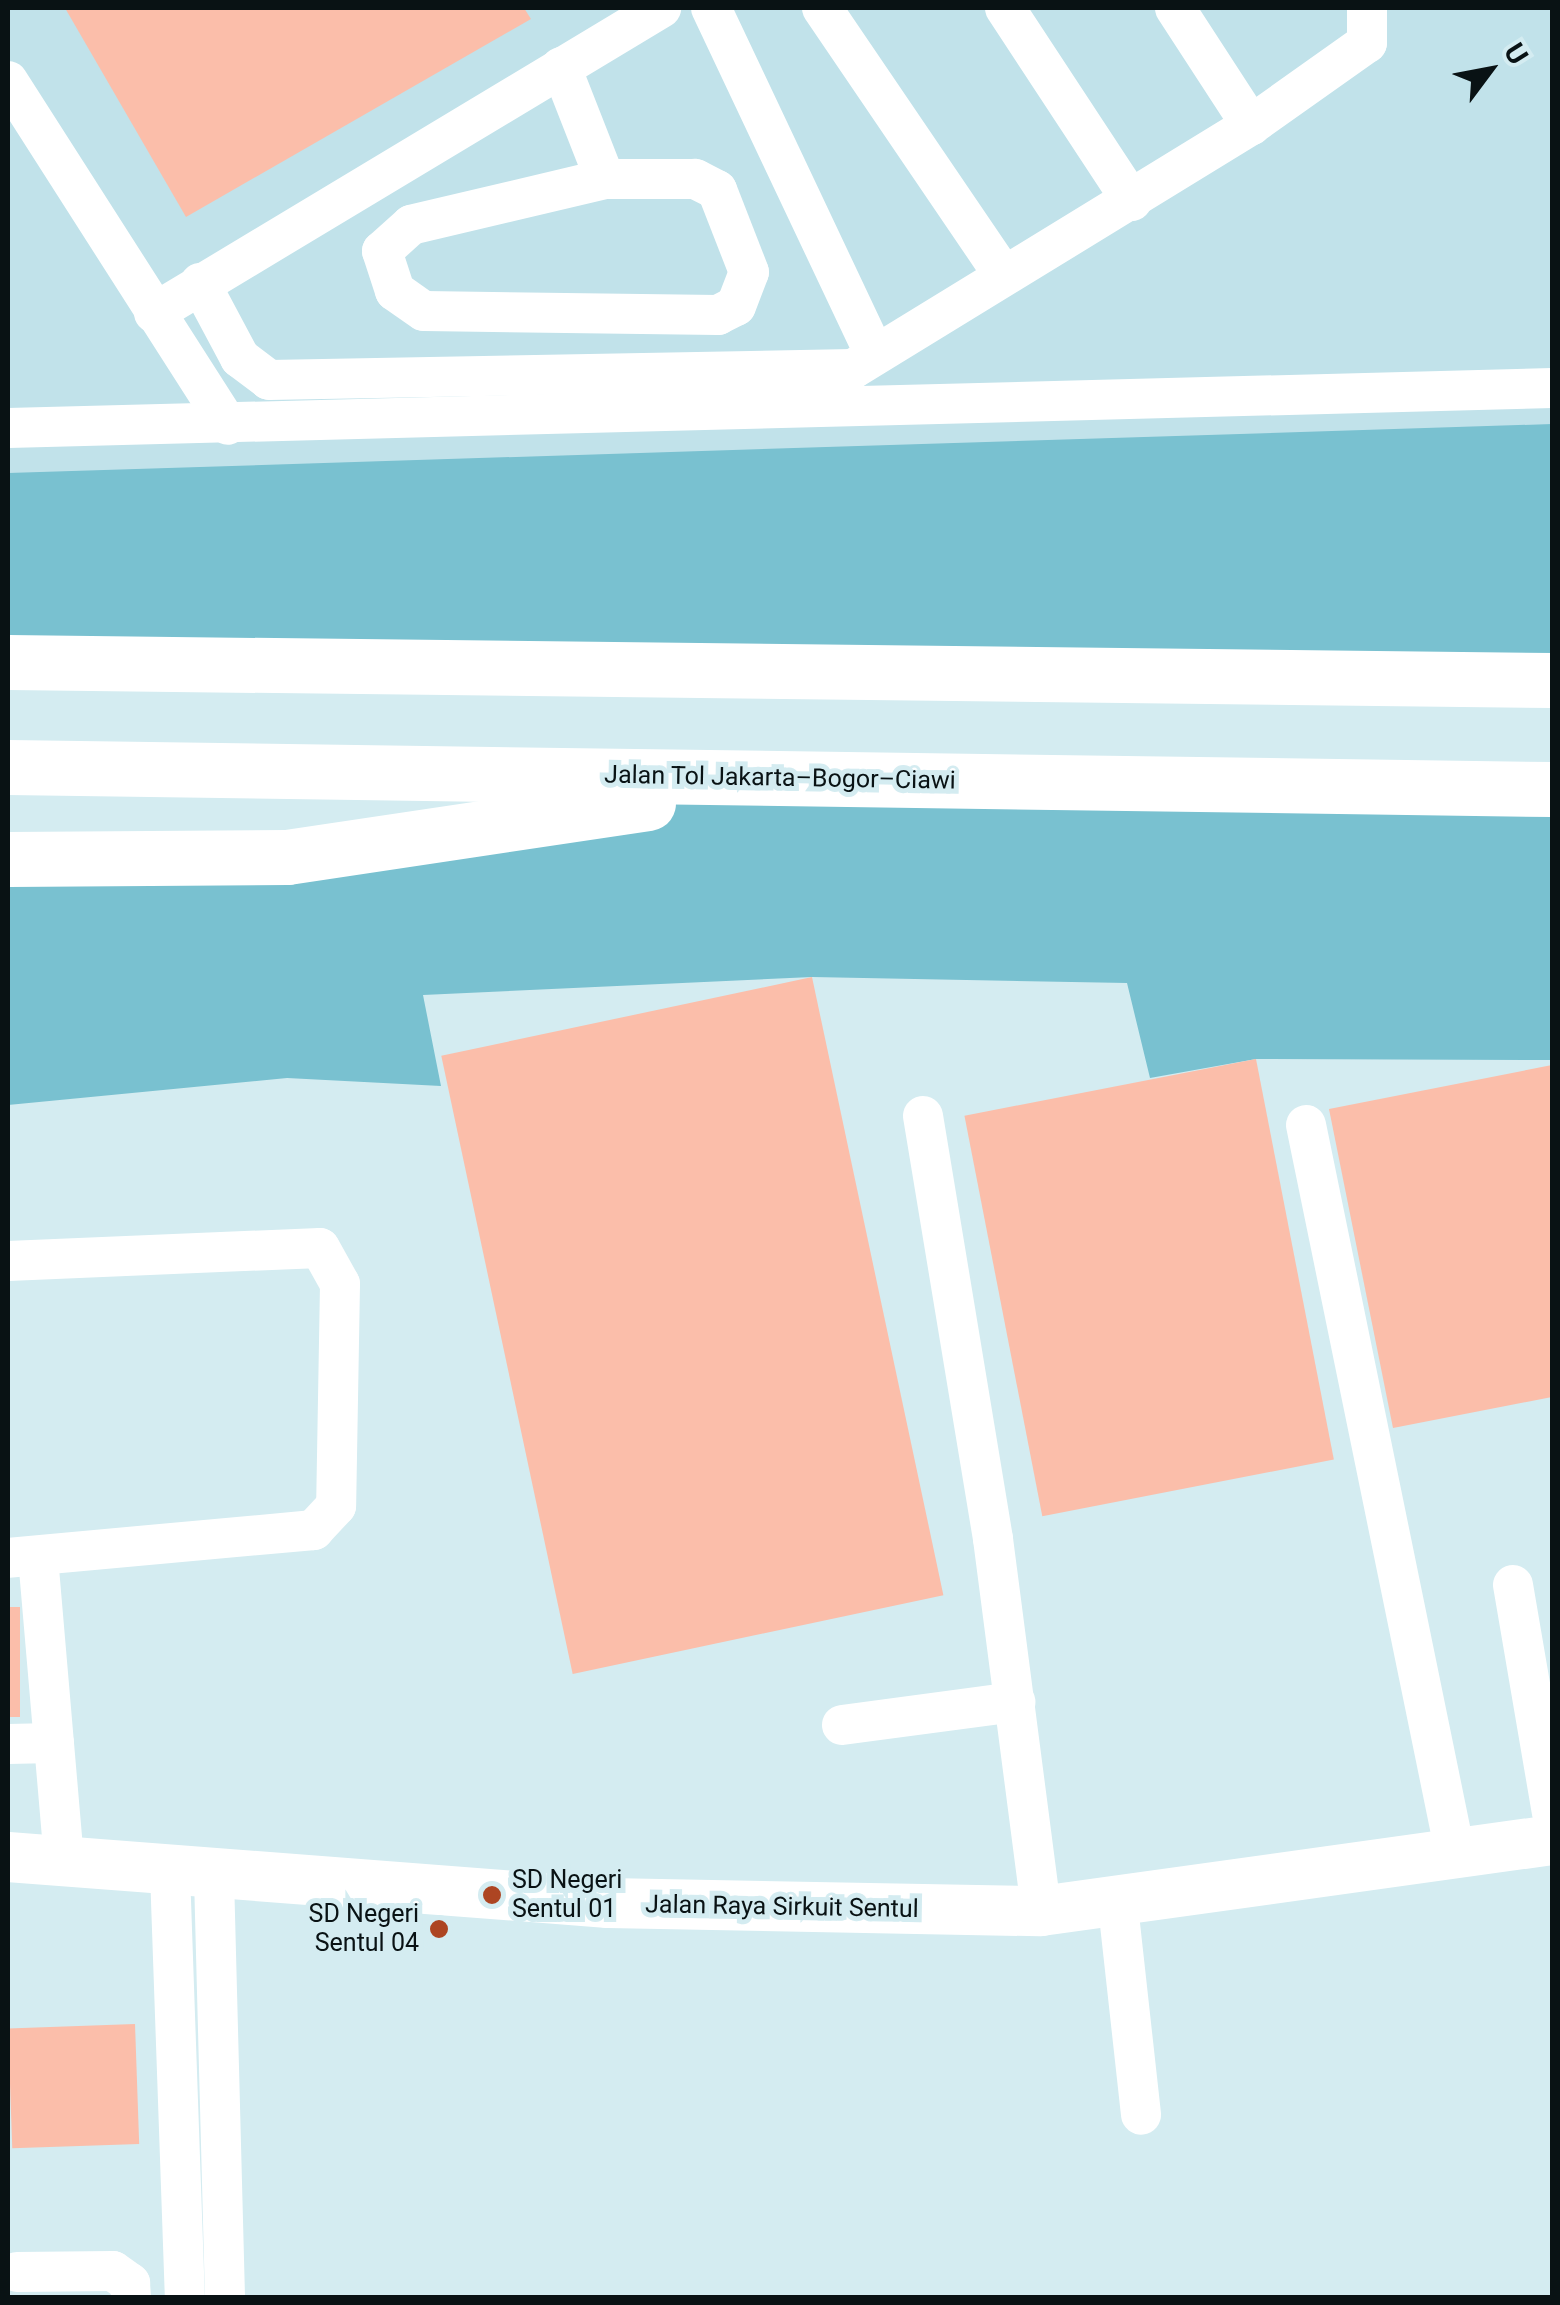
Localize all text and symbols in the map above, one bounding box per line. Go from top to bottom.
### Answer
north arrow [1440,20,1540,120]
text: U [1497,37,1535,70]
street label: Jalan Tol Jakarta–Bogor–Ciawi [604,760,956,796]
place label: SD Negeri Sentul 01 [512,1866,622,1925]
marker: SD Negeri Sentul 01 [481,1884,503,1906]
street label: Jalan Raya Sirkuit Sentul [645,1890,919,1924]
place label: SD Negeri Sentul 04 [309,1900,419,1959]
marker: SD Negeri Sentul 04 [428,1918,450,1940]

